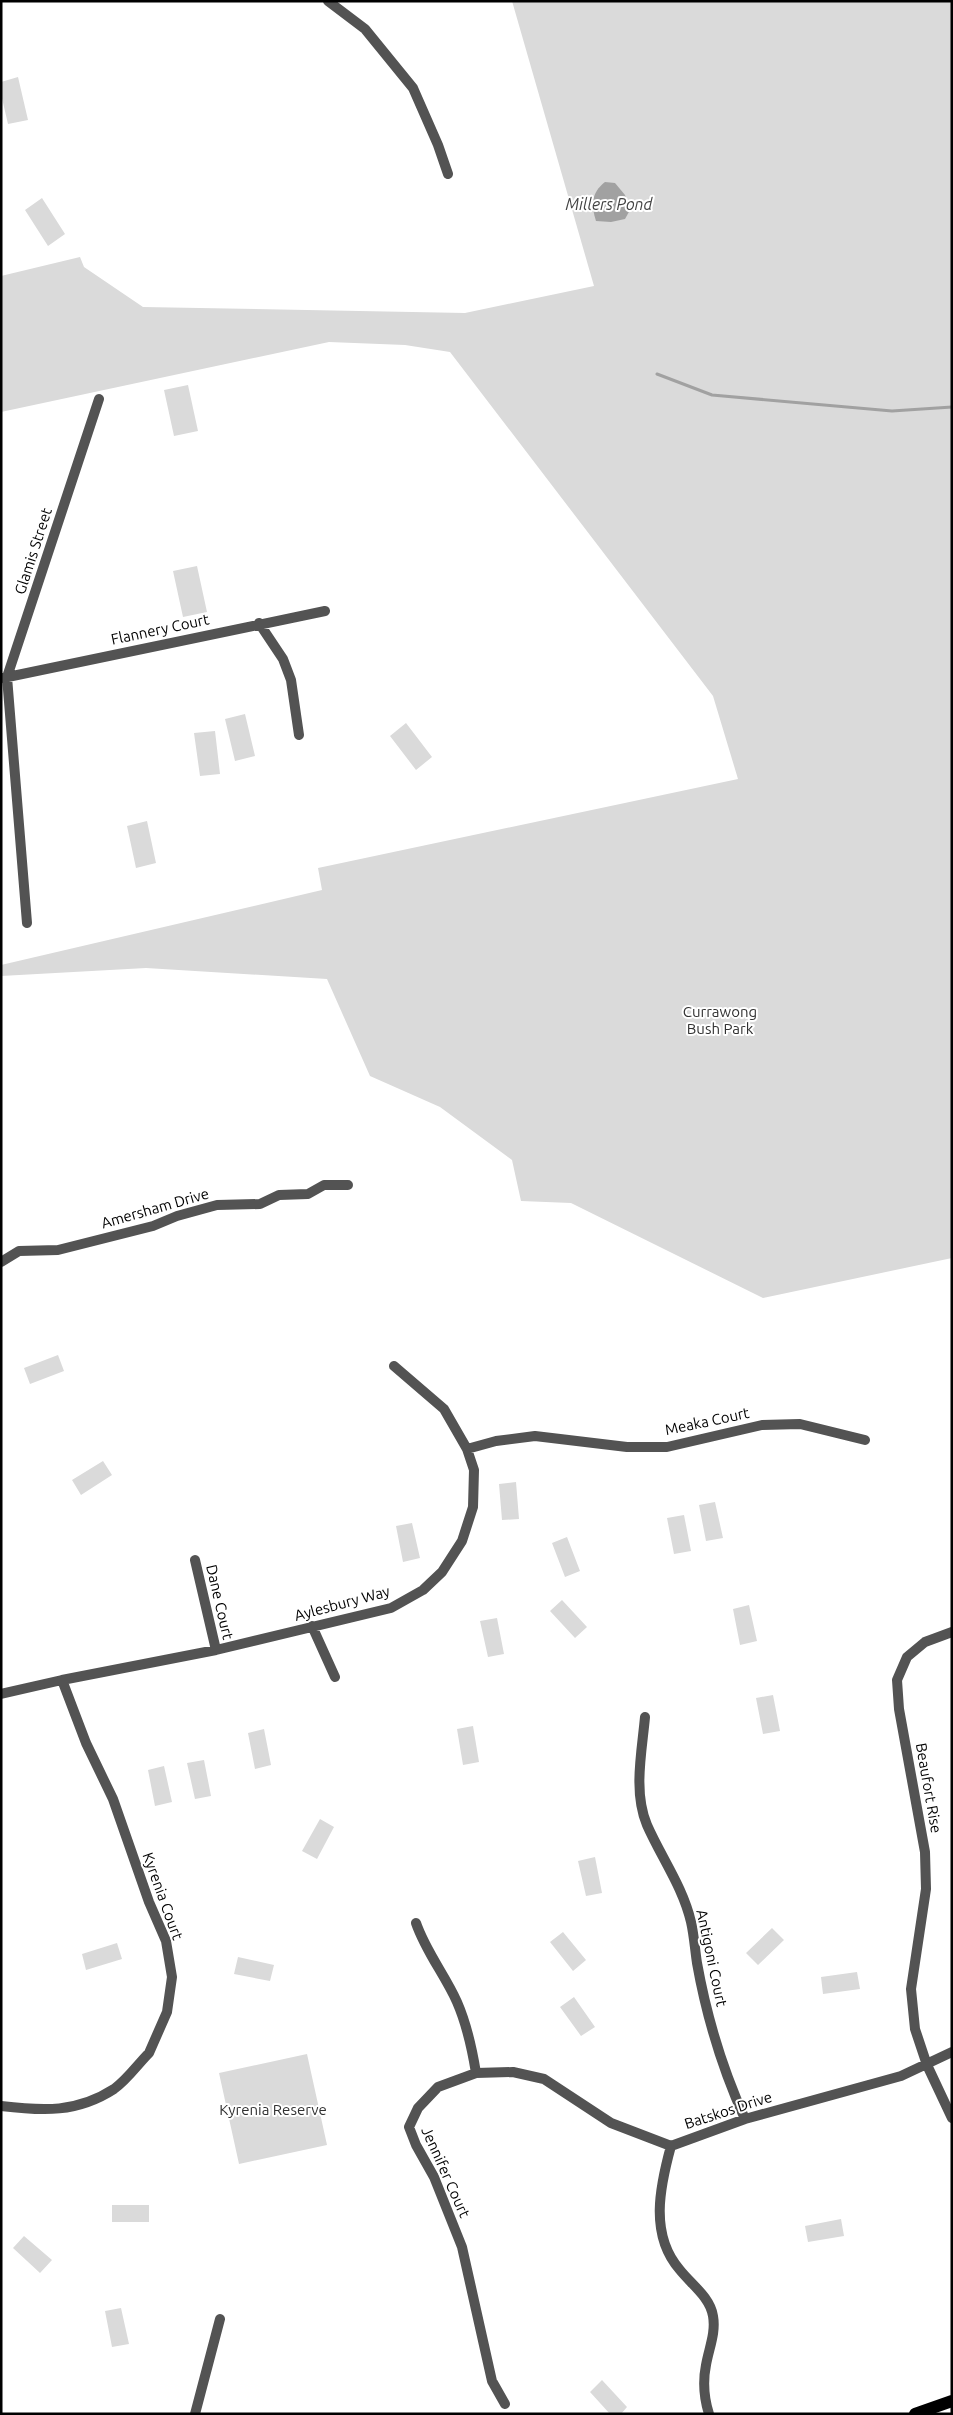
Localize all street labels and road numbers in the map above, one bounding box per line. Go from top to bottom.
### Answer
street label: Glamis Street [11,505,55,596]
street label: Flannery Court [109,610,211,648]
street label: Amersham Drive [99,1184,211,1232]
street label: Meaka Court [663,1404,751,1438]
street label: Dane Court [203,1563,237,1641]
street label: Aylesbury Way [292,1582,392,1624]
street label: Beaufort Rise [913,1742,945,1834]
street label: Kyrenia Court [139,1850,187,1942]
street label: Antigoni Court [693,1908,731,2008]
street label: Batskos Drive [682,2088,774,2132]
street label: Jennifer Court [418,2124,474,2220]

